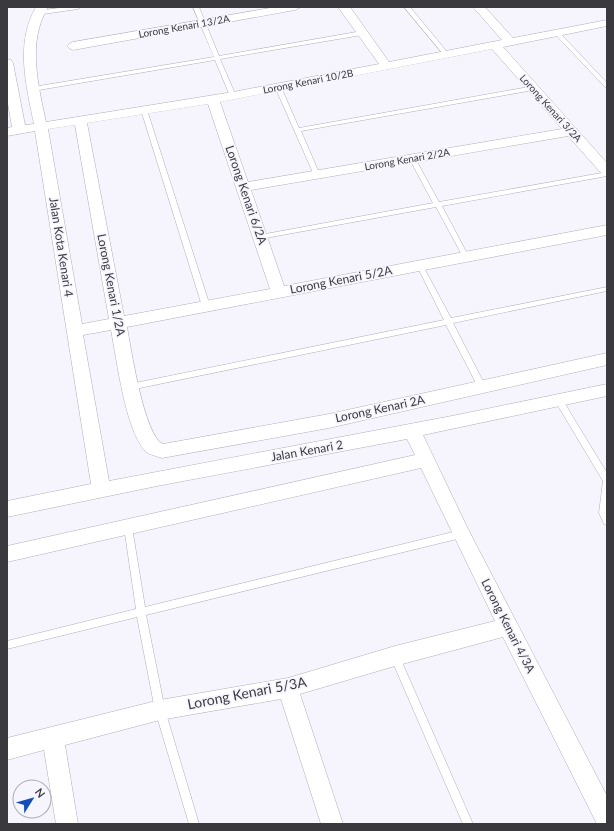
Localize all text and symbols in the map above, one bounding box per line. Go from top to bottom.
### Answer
street label: Lorong Kenari 13/2A [138,12,231,40]
street label: Lorong Kenari 10/2B [262,66,354,96]
street label: Lorong Kenari 3/2A [518,72,585,144]
street label: Lorong Kenari 6/2A [222,143,271,247]
street label: Lorong Kenari 2/2A [363,146,451,172]
street label: Jalan Kota Kenari 4 [46,196,77,298]
street label: Lorong Kenari 1/2A [94,233,129,338]
street label: Lorong Kenari 5/2A [289,262,394,297]
street label: Lorong Kenari 2A [334,391,427,425]
street label: Jalan Kenari 2 [270,437,344,464]
street label: Lorong Kenari 4/3A [478,576,539,676]
street label: Lorong Kenari 5/3A [186,673,308,712]
north arrow [12,779,52,819]
text: N [33,785,48,800]

